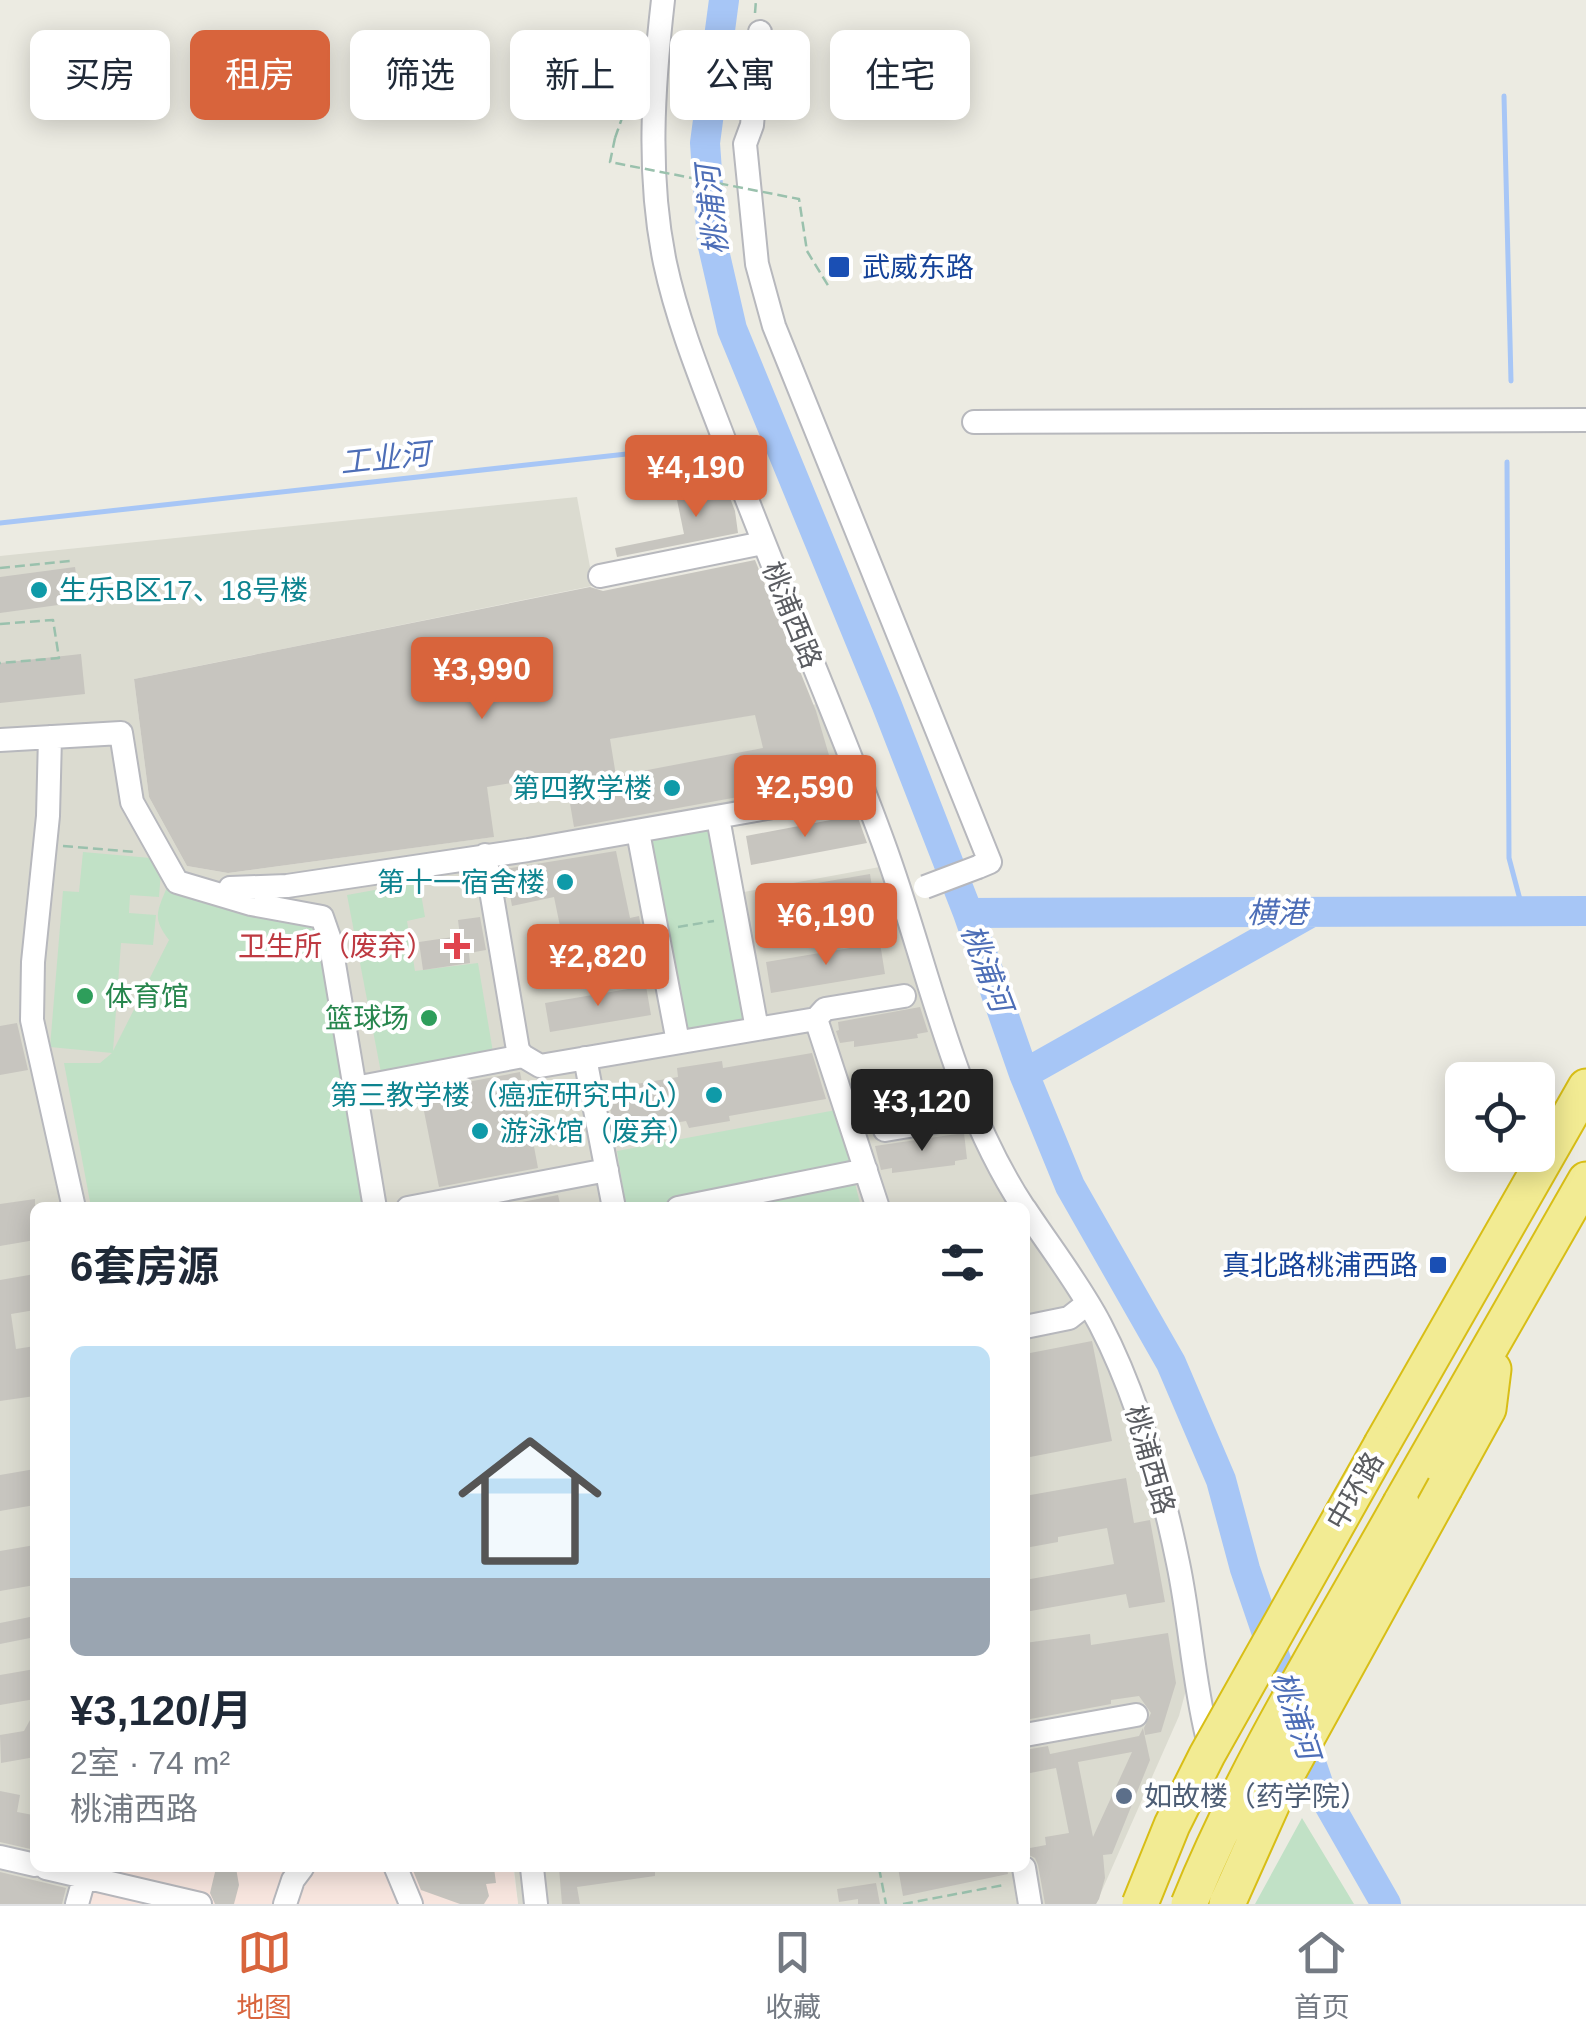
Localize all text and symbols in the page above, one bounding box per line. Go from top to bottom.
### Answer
chip: 买房 [30,30,170,120]
chip: 租房 [190,30,330,120]
chip: 筛选 [350,30,490,120]
chip: 新上 [510,30,650,120]
chip: 公寓 [670,30,810,120]
chip: 住宅 [830,30,970,120]
water label: 桃浦河 [690,159,733,256]
place label: 武威东路 [862,252,974,283]
marker: 武威东路 [826,254,852,280]
pin: ¥4,190 [615,435,777,520]
water label: 工业河 [339,436,436,479]
text: ¥4,190 [647,449,745,485]
street label: 桃浦西路 [757,557,827,673]
place label: 生乐B区17、18号楼 [59,575,308,606]
marker: 生乐B区17、18号楼 [28,579,50,601]
pin: ¥3,990 [401,637,563,722]
text: ¥3,990 [433,651,531,687]
pin: ¥2,590 [724,755,886,840]
text: ¥2,590 [756,769,854,805]
place label: 第四教学楼 [512,773,652,804]
marker: 第四教学楼 [661,777,683,799]
place label: 第十一宿舍楼 [377,867,545,898]
marker: 第十一宿舍楼 [554,871,576,893]
pin: ¥6,190 [745,883,907,968]
water label: 横港 [1247,896,1311,929]
text: ¥6,190 [777,897,875,933]
water label: 桃浦河 [955,920,1020,1021]
pin: ¥2,820 [517,924,679,1009]
place label: 卫生所（废弃） [238,931,434,962]
marker: 卫生所（废弃） [444,933,470,959]
text: ¥2,820 [549,938,647,974]
place label: 体育馆 [105,981,189,1012]
marker: 体育馆 [74,985,96,1007]
place label: 篮球场 [325,1003,409,1034]
marker: 篮球场 [418,1007,440,1029]
map controls [1445,1062,1555,1172]
button: locate [1445,1062,1555,1172]
pin: ¥3,120 [841,1069,1003,1154]
place label: 第三教学楼（癌症研究中心） [330,1080,694,1111]
text: ¥3,120 [873,1083,971,1119]
marker: 第三教学楼（癌症研究中心） [703,1084,725,1106]
place label: 游泳馆（废弃） [500,1116,696,1147]
marker: 游泳馆（废弃） [469,1120,491,1142]
icon: filters [935,1235,990,1290]
text: 6套房源 [70,1243,219,1290]
place label: 真北路桃浦西路 [1222,1250,1418,1281]
marker: 真北路桃浦西路 [1427,1254,1449,1276]
street label: 桃浦西路 [1120,1402,1180,1518]
icon: home [440,1411,620,1591]
street label: 中环路 [1321,1447,1389,1535]
water label: 桃浦河 [1266,1667,1327,1768]
text: ¥3,120/月 [70,1687,252,1734]
text: 2室 · 74 m² [70,1745,230,1781]
place label: 如故楼（药学院） [1144,1781,1368,1812]
marker: 如故楼（药学院） [1113,1785,1135,1807]
text: 桃浦西路 [70,1791,198,1827]
tab: 地图 [236,1925,292,2025]
tab: 收藏 [765,1925,821,2025]
tab: 首页 [1294,1925,1350,2025]

